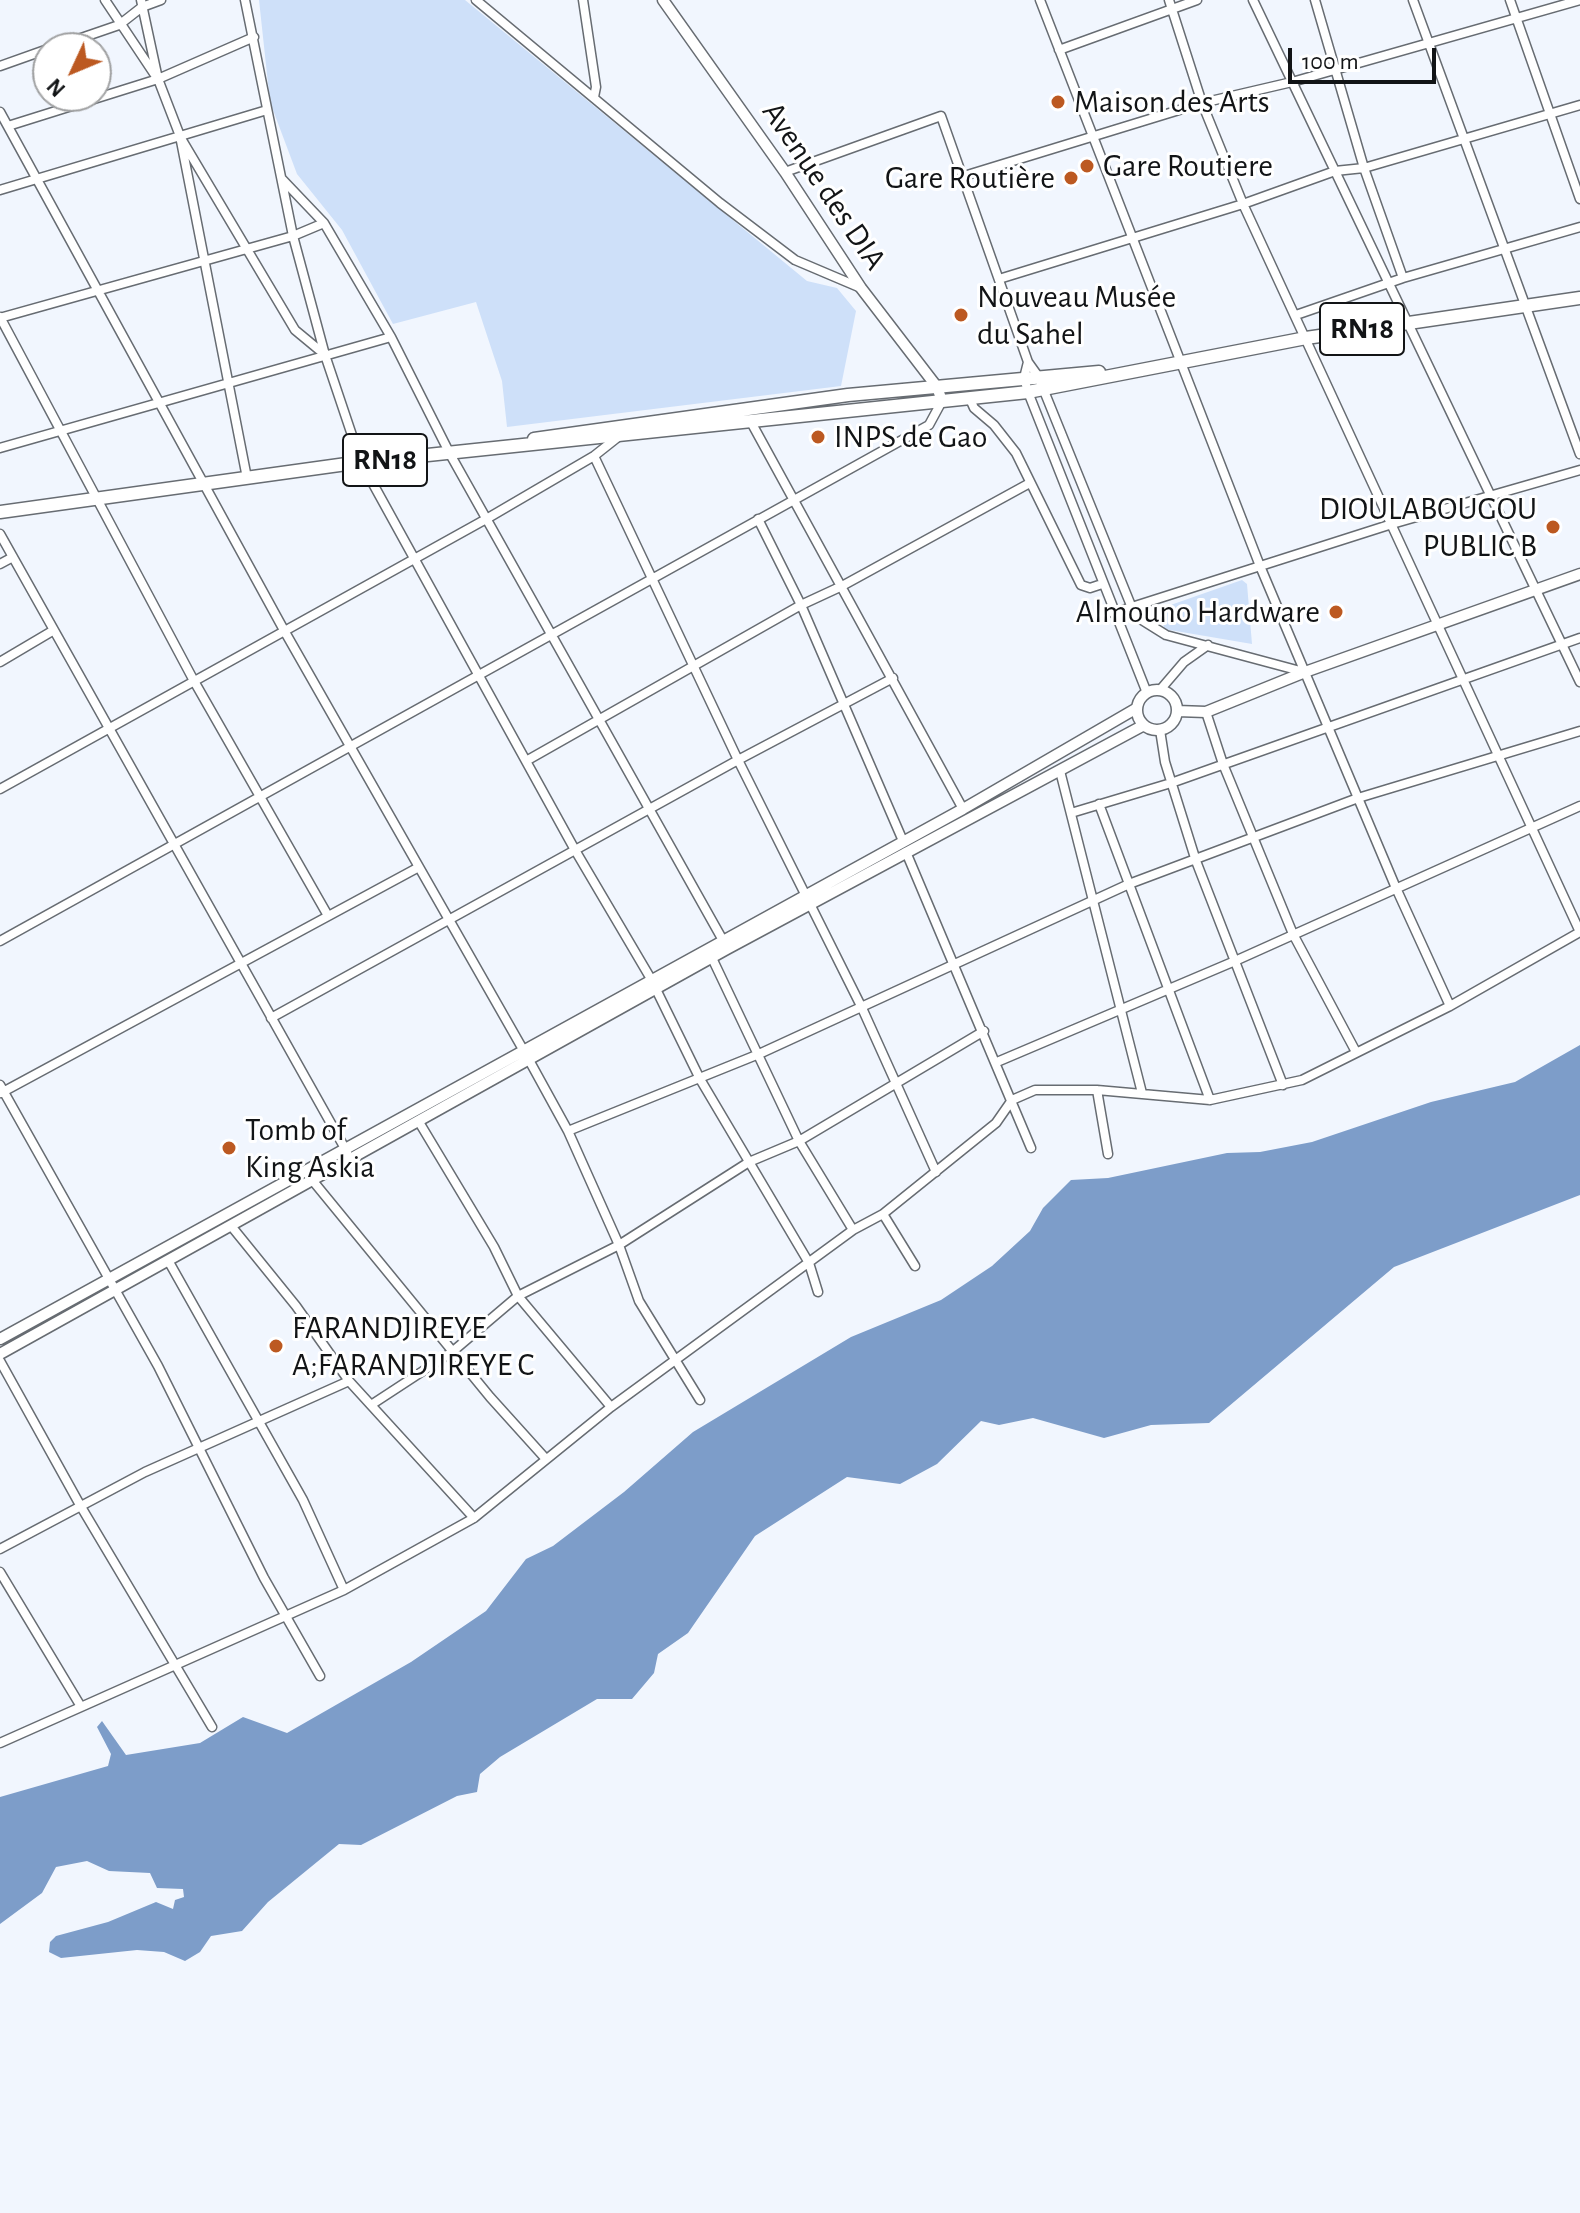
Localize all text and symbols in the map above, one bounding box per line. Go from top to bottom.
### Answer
north arrow [32,32,112,112]
scale bar [1292,32,1440,82]
text: 100 m [1302,50,1359,74]
text: N [43,74,69,100]
place label: Maison des Arts [1074,83,1269,121]
marker: Maison des Arts [1049,93,1067,111]
street label: Avenue des DIA [754,95,894,277]
place label: Gare Routiere [1103,147,1273,185]
marker: Gare Routiere [1078,157,1096,175]
place label: Gare Routière [885,159,1055,197]
marker: Gare Routière [1062,169,1080,187]
place label: Nouveau Musée du Sahel [977,278,1176,353]
road number: RN18 [1320,303,1404,355]
marker: Nouveau Musée du Sahel [952,306,970,324]
place label: INPS de Gao [834,418,987,456]
marker: INPS de Gao [809,428,827,446]
road number: RN18 [343,434,427,486]
place label: DIOULABOUGOU PUBLIC B [1319,490,1537,565]
marker: DIOULABOUGOU PUBLIC B [1544,518,1562,536]
place label: Almouno Hardware [1076,593,1320,631]
marker: Almouno Hardware [1327,603,1345,621]
place label: Tomb of King Askia [245,1111,375,1186]
marker: Tomb of King Askia [220,1139,238,1157]
place label: FARANDJIREYE A;FARANDJIREYE C [292,1309,534,1384]
marker: FARANDJIREYE A;FARANDJIREYE C [267,1337,285,1355]

